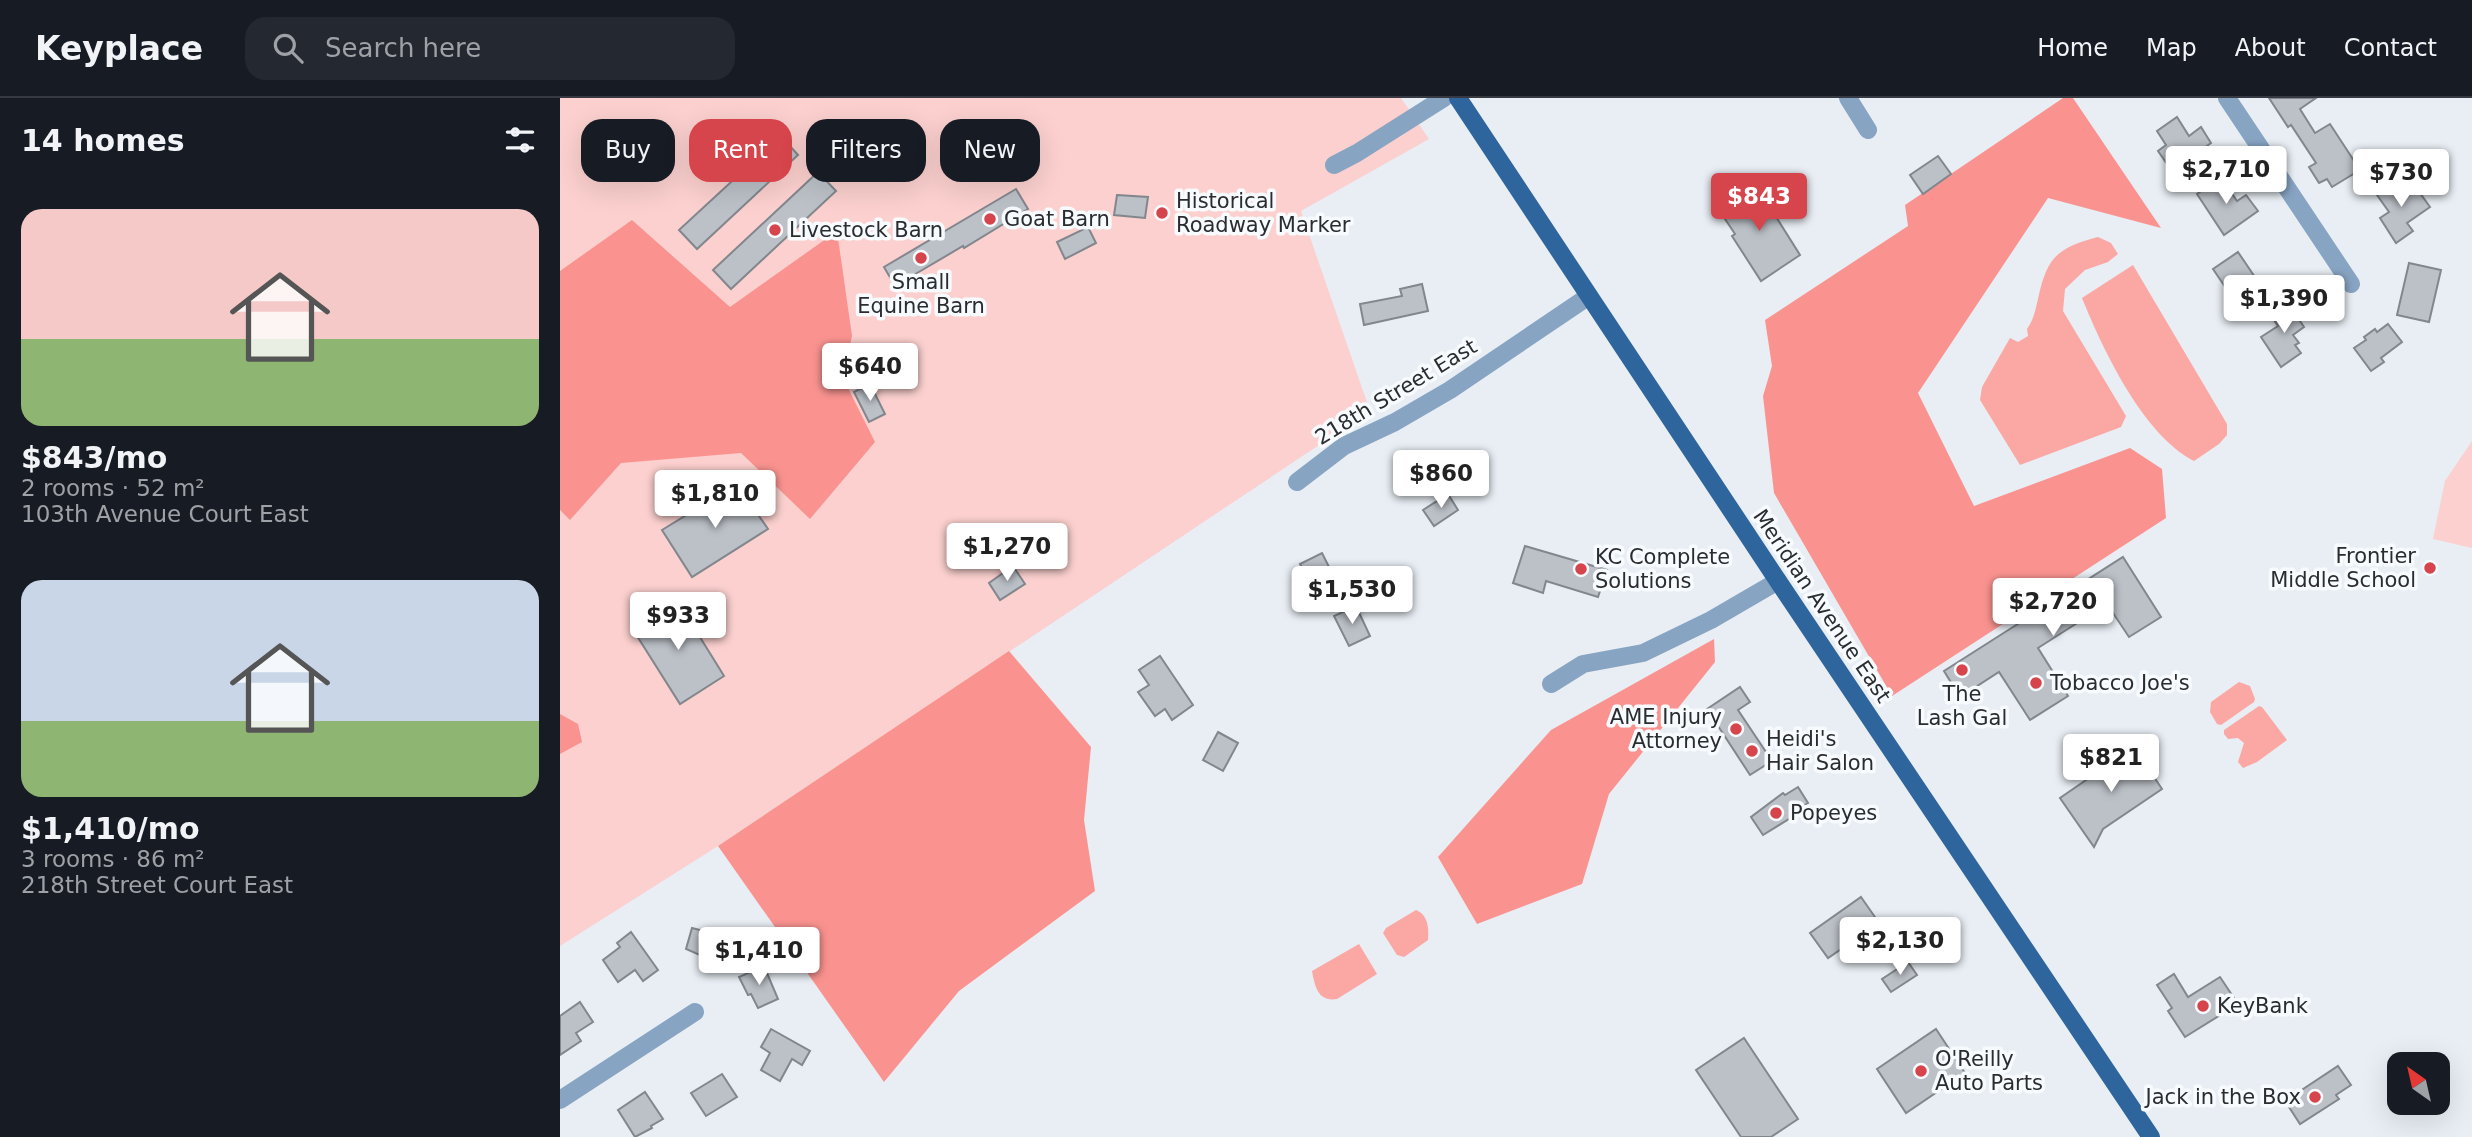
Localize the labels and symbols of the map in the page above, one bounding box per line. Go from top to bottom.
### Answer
pin: $2,710 [2169,146,2283,206]
pin: $730 [2360,150,2442,209]
pin: $843 [1718,174,1800,233]
place label: Historical Roadway Marker [1176,189,1351,237]
marker: Historical Roadway Marker [1154,205,1170,221]
place label: Goat Barn [1004,207,1110,231]
marker: Goat Barn [982,211,998,227]
place label: Livestock Barn [789,218,943,242]
marker: Livestock Barn [767,222,783,238]
marker: Small Equine Barn [913,250,929,266]
place label: Small Equine Barn [857,270,985,318]
pin: $1,390 [2227,275,2341,335]
street label: 218th Street East [1311,334,1481,450]
pin: $640 [829,344,911,403]
pin: $860 [1400,450,1482,510]
pin: $1,810 [658,470,772,530]
street label: Meridian Avenue East [1748,505,1896,707]
pin: $1,270 [950,524,1064,583]
place label: Frontier Middle School [2270,544,2416,592]
place label: KC Complete Solutions [1595,545,1730,593]
marker: Frontier Middle School [2422,560,2438,576]
marker: KC Complete Solutions [1573,561,1589,577]
pin: $1,530 [1295,566,1409,626]
pin: $2,720 [1996,578,2110,638]
pin: $933 [637,592,719,652]
marker: The Lash Gal [1954,662,1970,678]
place label: Tobacco Joe's [2049,671,2190,695]
marker: Tobacco Joe's [2028,675,2044,691]
place label: The Lash Gal [1917,682,2007,730]
place label: AME Injury Attorney [1610,705,1722,753]
marker: AME Injury Attorney [1728,721,1744,737]
place label: Heidi's Hair Salon [1766,727,1874,775]
pin: $821 [2070,734,2152,794]
marker: Heidi's Hair Salon [1744,743,1760,759]
place label: Popeyes [1790,801,1877,825]
marker: Popeyes [1768,805,1784,821]
pin: $2,130 [1843,918,1957,977]
pin: $1,410 [702,928,816,987]
place label: KeyBank [2217,994,2309,1018]
marker: KeyBank [2195,998,2211,1014]
place label: O'Reilly Auto Parts [1935,1047,2043,1095]
north arrow [2387,1052,2450,1115]
marker: O'Reilly Auto Parts [1913,1063,1929,1079]
place label: Jack in the Box [2144,1085,2301,1109]
marker: Jack in the Box [2307,1089,2323,1105]

